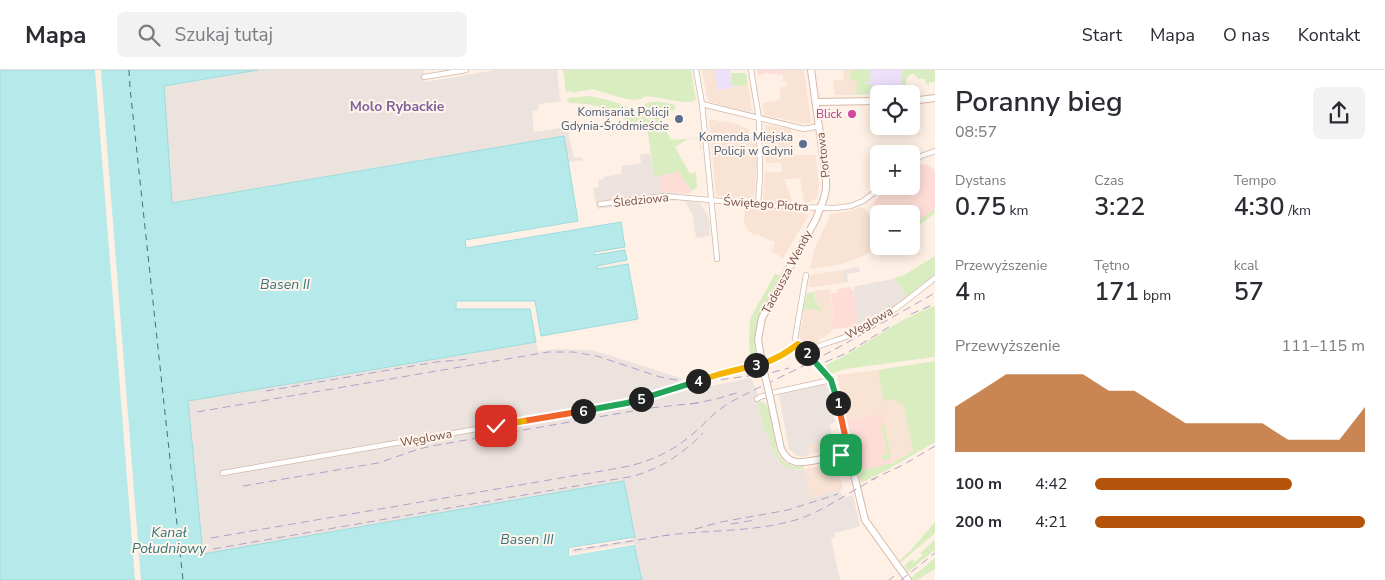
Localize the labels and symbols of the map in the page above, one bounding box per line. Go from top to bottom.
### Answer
district label: Molo Rybackie [350,97,445,116]
place label: Komisariat Policji Gdynia-Śródmieście [561,104,669,134]
place label: Blick [816,106,843,122]
marker: Blick [846,108,858,120]
marker: Komisariat Policji Gdynia-Śródmieście [673,113,685,125]
place label: Komenda Miejska Policji w Gdyni [699,129,793,159]
street label: Portowa [812,131,834,179]
marker: Komenda Miejska Policji w Gdyni [797,138,809,150]
street label: Śledziowa [613,189,669,211]
street label: Świętego Piotra [723,193,809,215]
street label: Tadeusza Wendy [758,227,816,317]
water label: Basen II [260,275,310,294]
street label: Węglowa [842,303,896,343]
pin: 2 [794,340,820,366]
pin: 3 [744,352,768,378]
pin: 4 [686,368,710,394]
pin: 5 [628,386,654,412]
pin: 1 [826,390,850,416]
pin: 6 [570,398,596,424]
pin [475,405,517,447]
street label: Węglowa [399,426,453,450]
pin [820,434,862,476]
water label: Kanał Południowy [132,523,207,558]
water label: Basen III [500,530,554,549]

